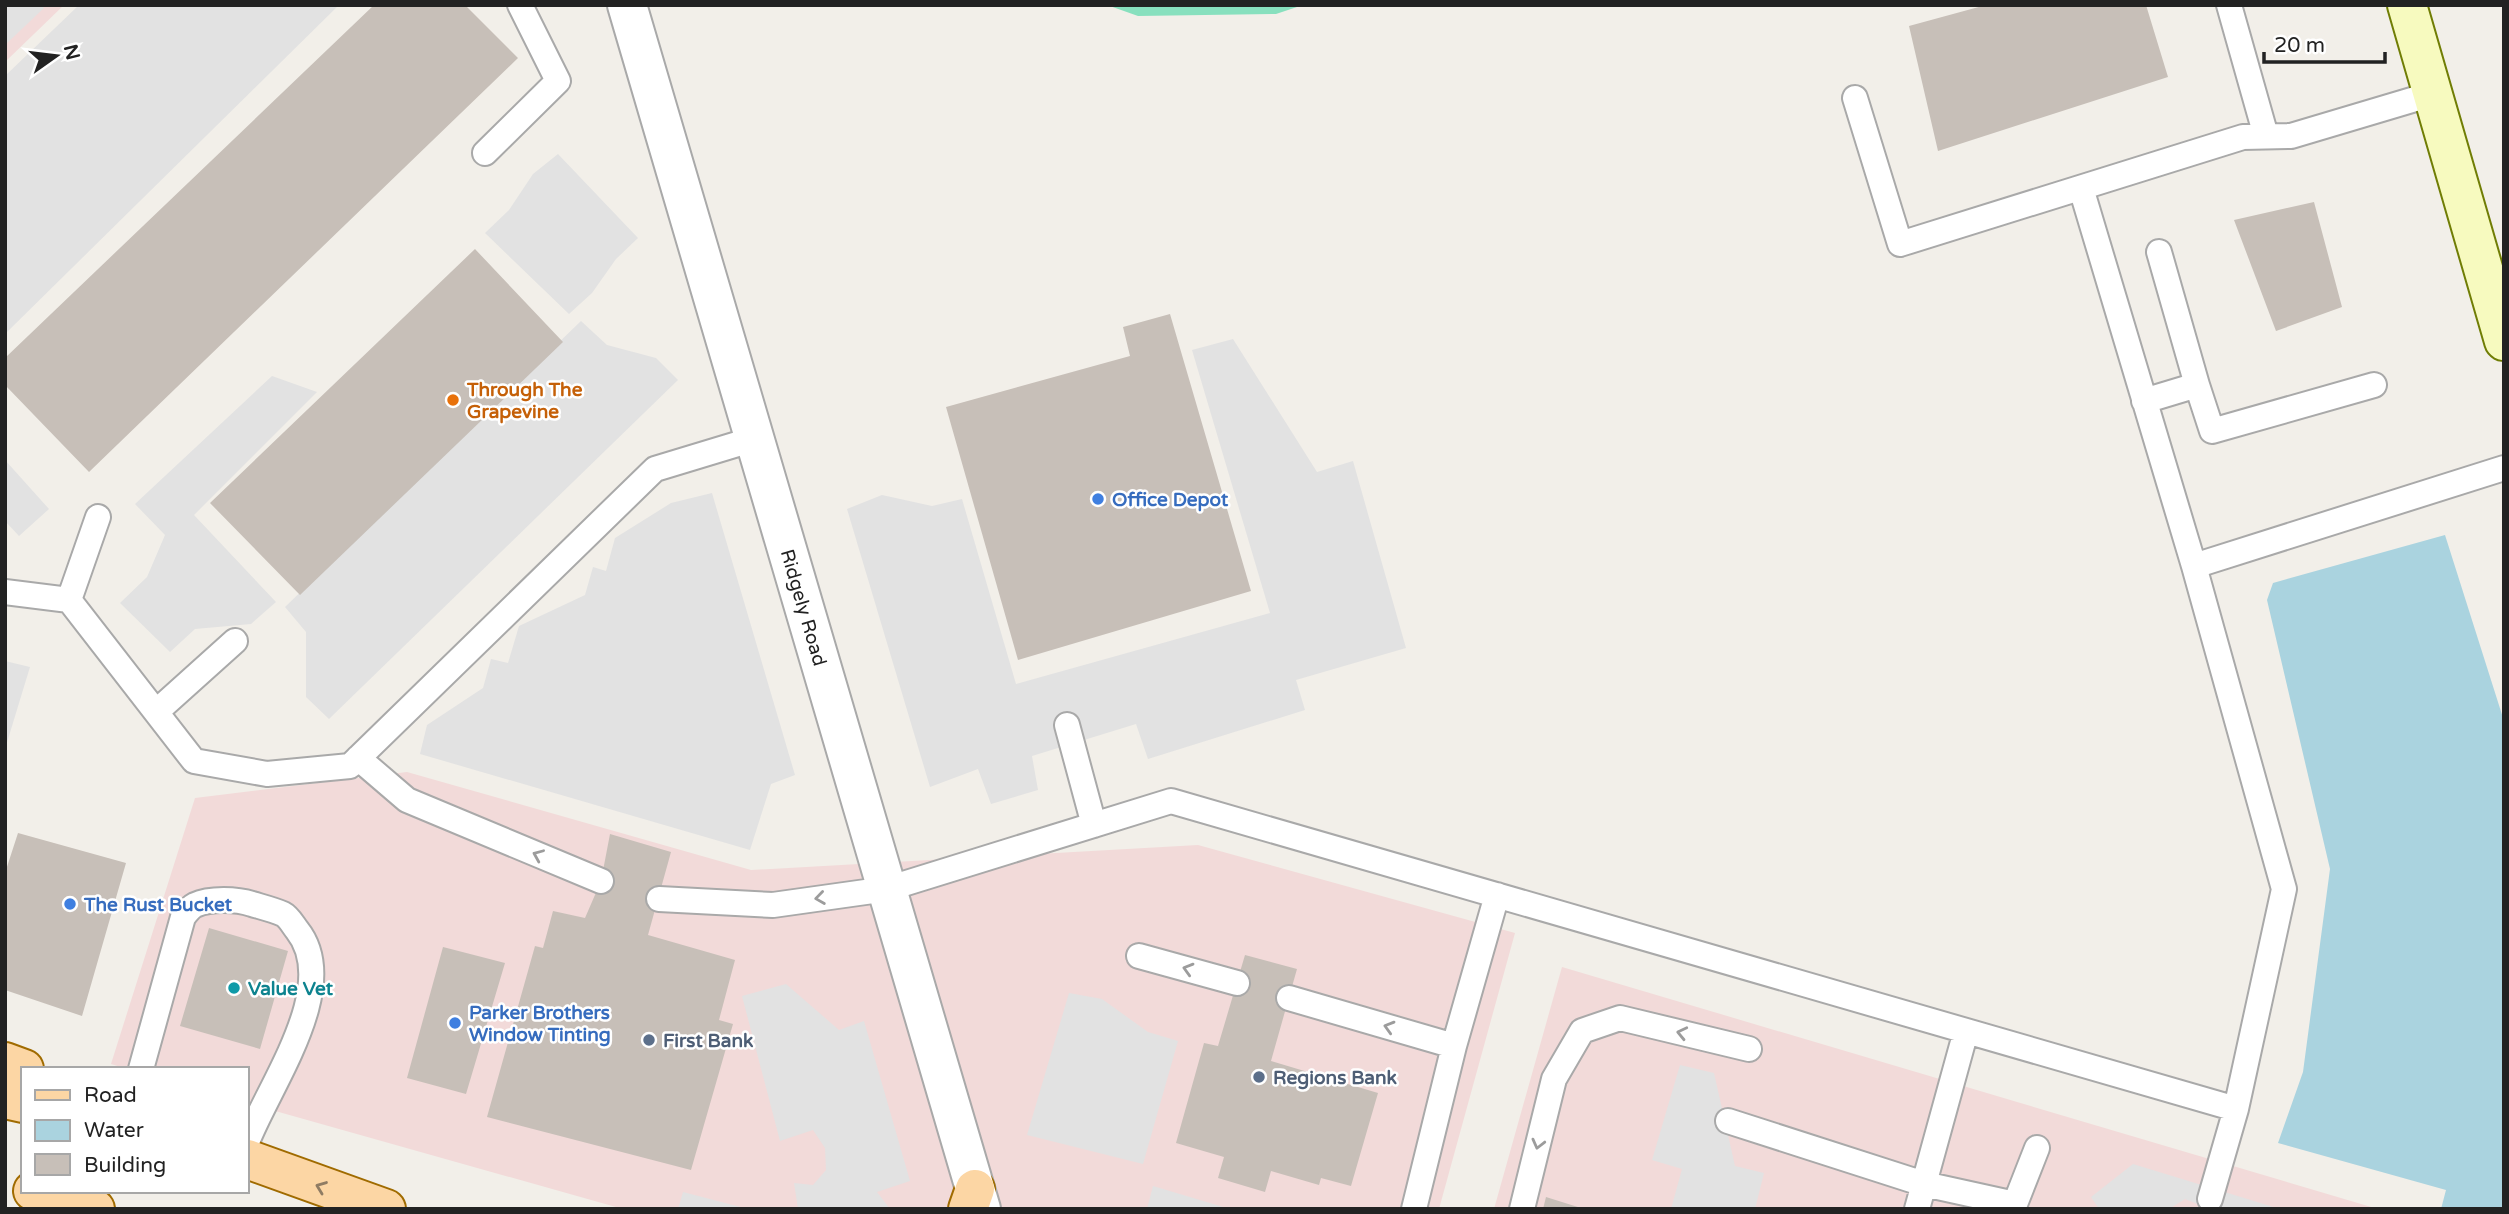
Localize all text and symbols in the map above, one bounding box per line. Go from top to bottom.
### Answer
north arrow [21,21,91,91]
scale bar [2264,21,2385,65]
text: 20 m [2274,33,2325,58]
text: N [59,42,84,62]
place label: Through The Grapevine [466,379,583,424]
marker: Through The Grapevine [445,392,461,408]
place label: Office Depot [1112,489,1229,512]
marker: Office Depot [1090,491,1106,507]
street label: Ridgely Road [776,547,831,669]
one-way arrow [532,849,544,863]
one-way arrow [814,891,825,906]
place label: The Rust Bucket [83,894,233,916]
marker: The Rust Bucket [62,896,78,912]
one-way arrow [1182,963,1194,978]
place label: Value Vet [248,978,334,1000]
marker: Value Vet [226,980,242,996]
place label: Parker Brothers Window Tinting [469,1002,611,1047]
marker: Parker Brothers Window Tinting [447,1015,463,1031]
one-way arrow [1383,1021,1395,1036]
one-way arrow [1677,1027,1689,1041]
place label: First Bank [663,1030,754,1052]
marker: First Bank [641,1032,657,1048]
legend [21,1067,248,1193]
place label: Regions Bank [1273,1067,1398,1090]
marker: Regions Bank [1251,1069,1267,1085]
text: Road [84,1083,137,1108]
text: Water [84,1118,144,1143]
one-way arrow [1532,1138,1546,1150]
text: Building [84,1153,166,1178]
one-way arrow [316,1181,328,1195]

